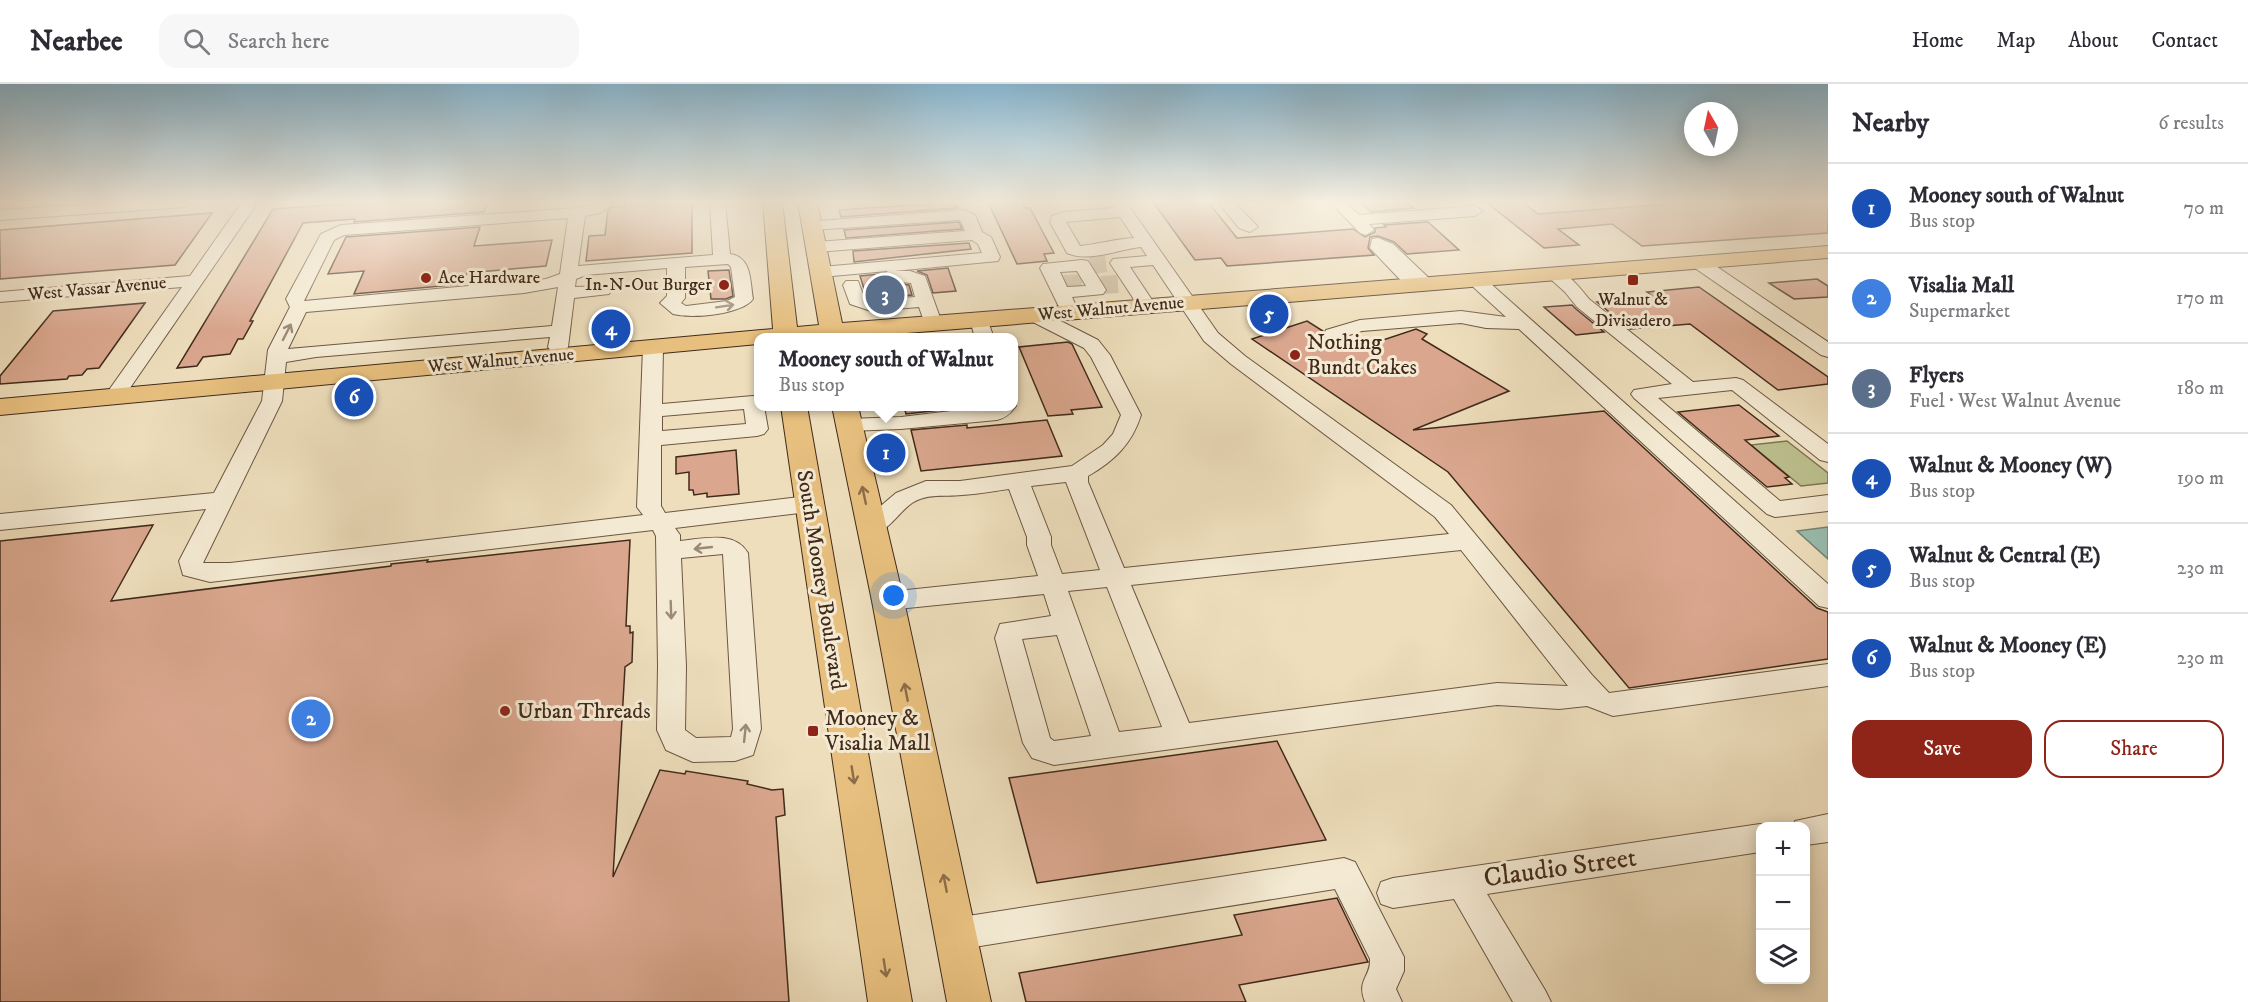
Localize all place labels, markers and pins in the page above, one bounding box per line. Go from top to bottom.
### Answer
place label: Ace Hardware [438,267,540,289]
marker: Ace Hardware [419,271,433,285]
pin: 3 [866,272,904,318]
marker: Walnut & Divisadero [1626,273,1640,287]
place label: In-N-Out Burger [585,274,712,296]
marker: In-N-Out Burger [717,278,731,292]
place label: Walnut & Divisadero [1595,289,1671,332]
pin: 5 [1250,292,1288,336]
pin: 4 [592,306,630,352]
place label: Nothing Bundt Cakes [1307,329,1417,381]
marker: Nothing Bundt Cakes [1288,348,1302,362]
pin: 6 [334,374,374,420]
pin: 1 [866,430,906,476]
pin: 2 [292,696,330,742]
place label: Urban Threads [517,698,651,725]
marker: Urban Threads [498,704,512,718]
place label: Mooney & Visalia Mall [824,705,931,757]
marker: Mooney & Visalia Mall [806,724,820,738]

